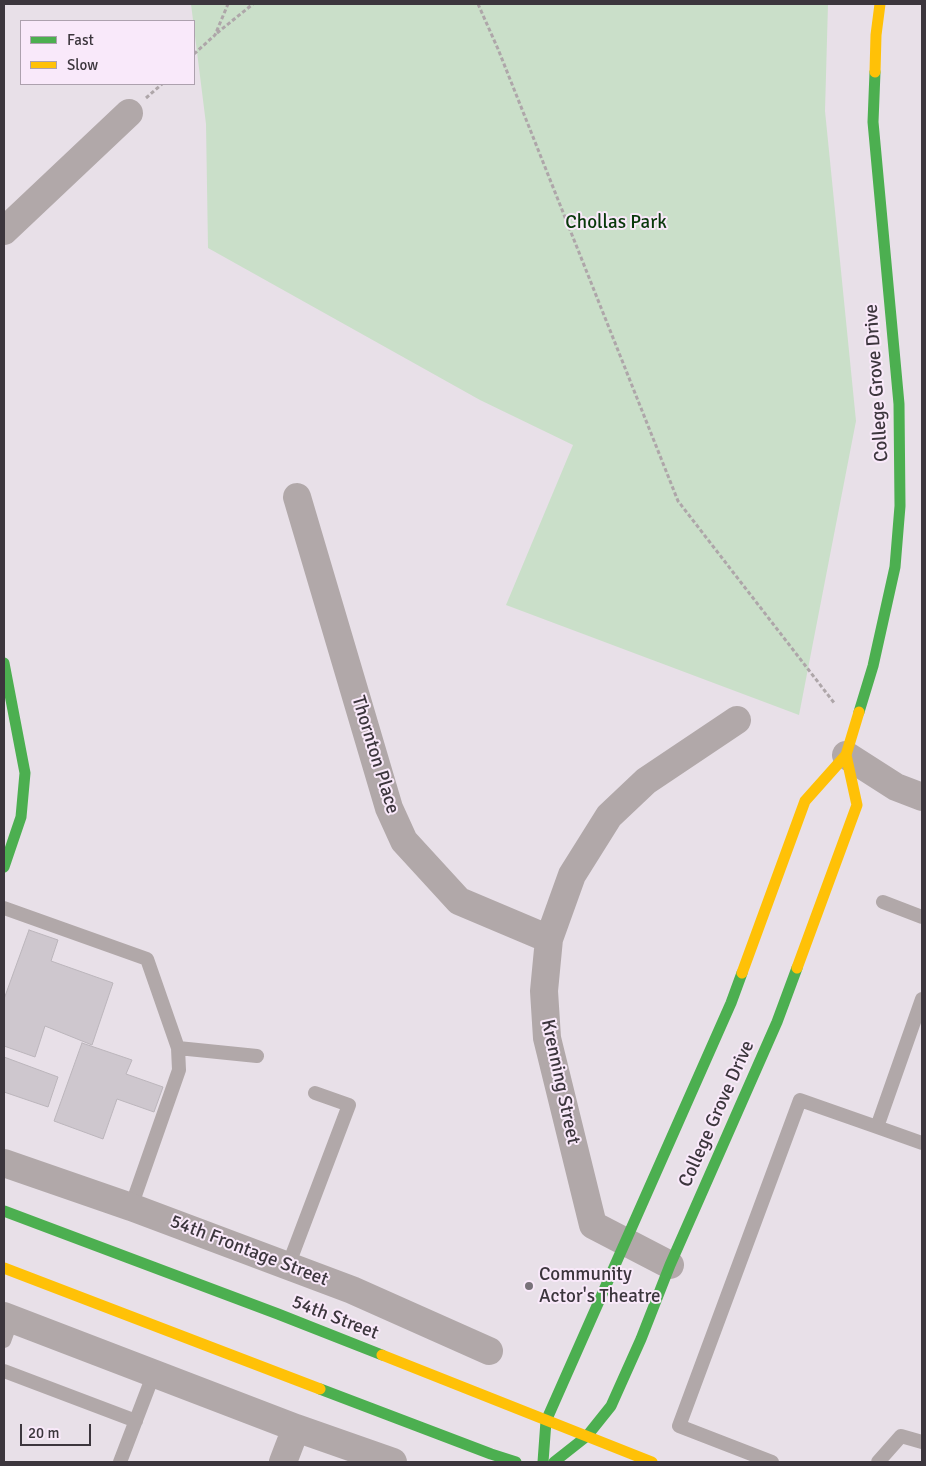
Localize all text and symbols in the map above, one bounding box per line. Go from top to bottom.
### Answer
legend [20,20,195,85]
text: Fast [67,31,94,49]
text: Slow [67,56,98,74]
park label: Chollas Park [565,212,667,234]
street label: College Grove Drive [860,303,894,463]
street label: Thornton Place [346,693,404,817]
street label: Krenning Street [536,1017,584,1147]
street label: College Grove Drive [674,1037,760,1191]
street label: 54th Frontage Street [167,1210,331,1292]
place label: Community Actor's Theatre [539,1264,661,1308]
marker: Community Actor's Theatre [523,1280,535,1292]
street label: 54th Street [288,1291,382,1345]
scale bar [22,1414,94,1446]
text: 20 m [28,1424,59,1442]

